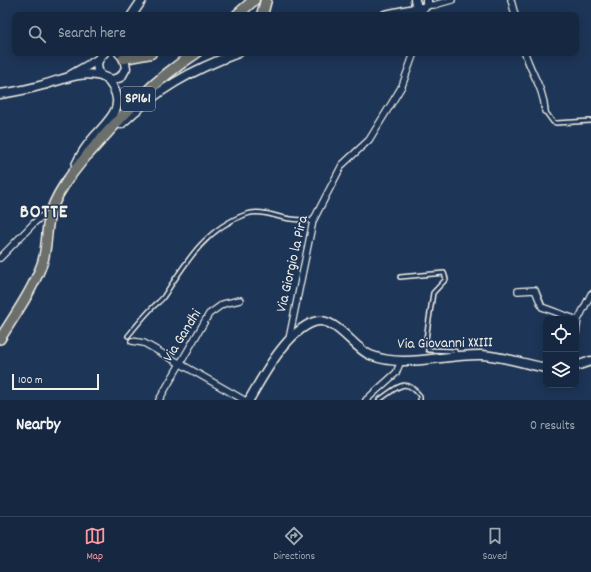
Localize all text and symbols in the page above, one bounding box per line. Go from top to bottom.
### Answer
search box [12,12,579,56]
icon: search [26,23,48,45]
text: Search here [58,23,126,45]
road number: SP161 [121,87,155,111]
district label: BOTTE [20,200,68,227]
street label: Via Giorgio la Pira [271,213,315,315]
street label: Via Gandhi [158,305,208,367]
map controls [543,316,579,388]
button: locate [543,316,579,352]
street label: Via Giovanni XXIII [397,332,493,356]
button: layers [543,352,579,388]
scale bar [12,372,99,391]
text: 100 m [18,373,42,389]
text: Nearby [16,414,60,438]
text: 0 results [530,417,575,436]
tab: Map [84,525,106,565]
tab: Directions [273,525,315,565]
tab: Saved [483,525,507,565]

